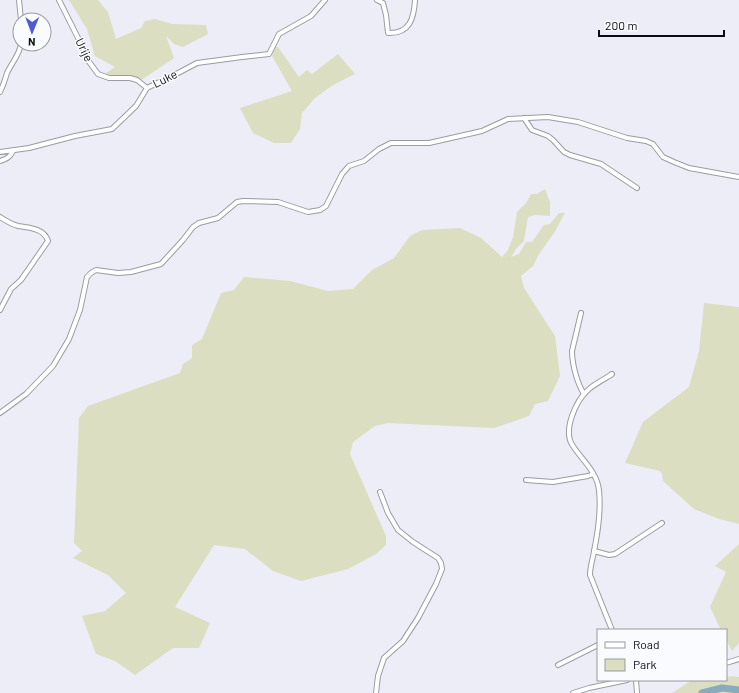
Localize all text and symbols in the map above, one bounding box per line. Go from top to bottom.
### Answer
north arrow [12,12,52,52]
scale bar [599,12,724,38]
text: 200 m [605,18,637,32]
street label: Urije [73,35,97,64]
text: N [28,36,36,49]
street label: Luke [150,66,179,90]
legend [597,629,727,681]
text: Road [633,637,660,651]
text: Park [633,657,657,671]

